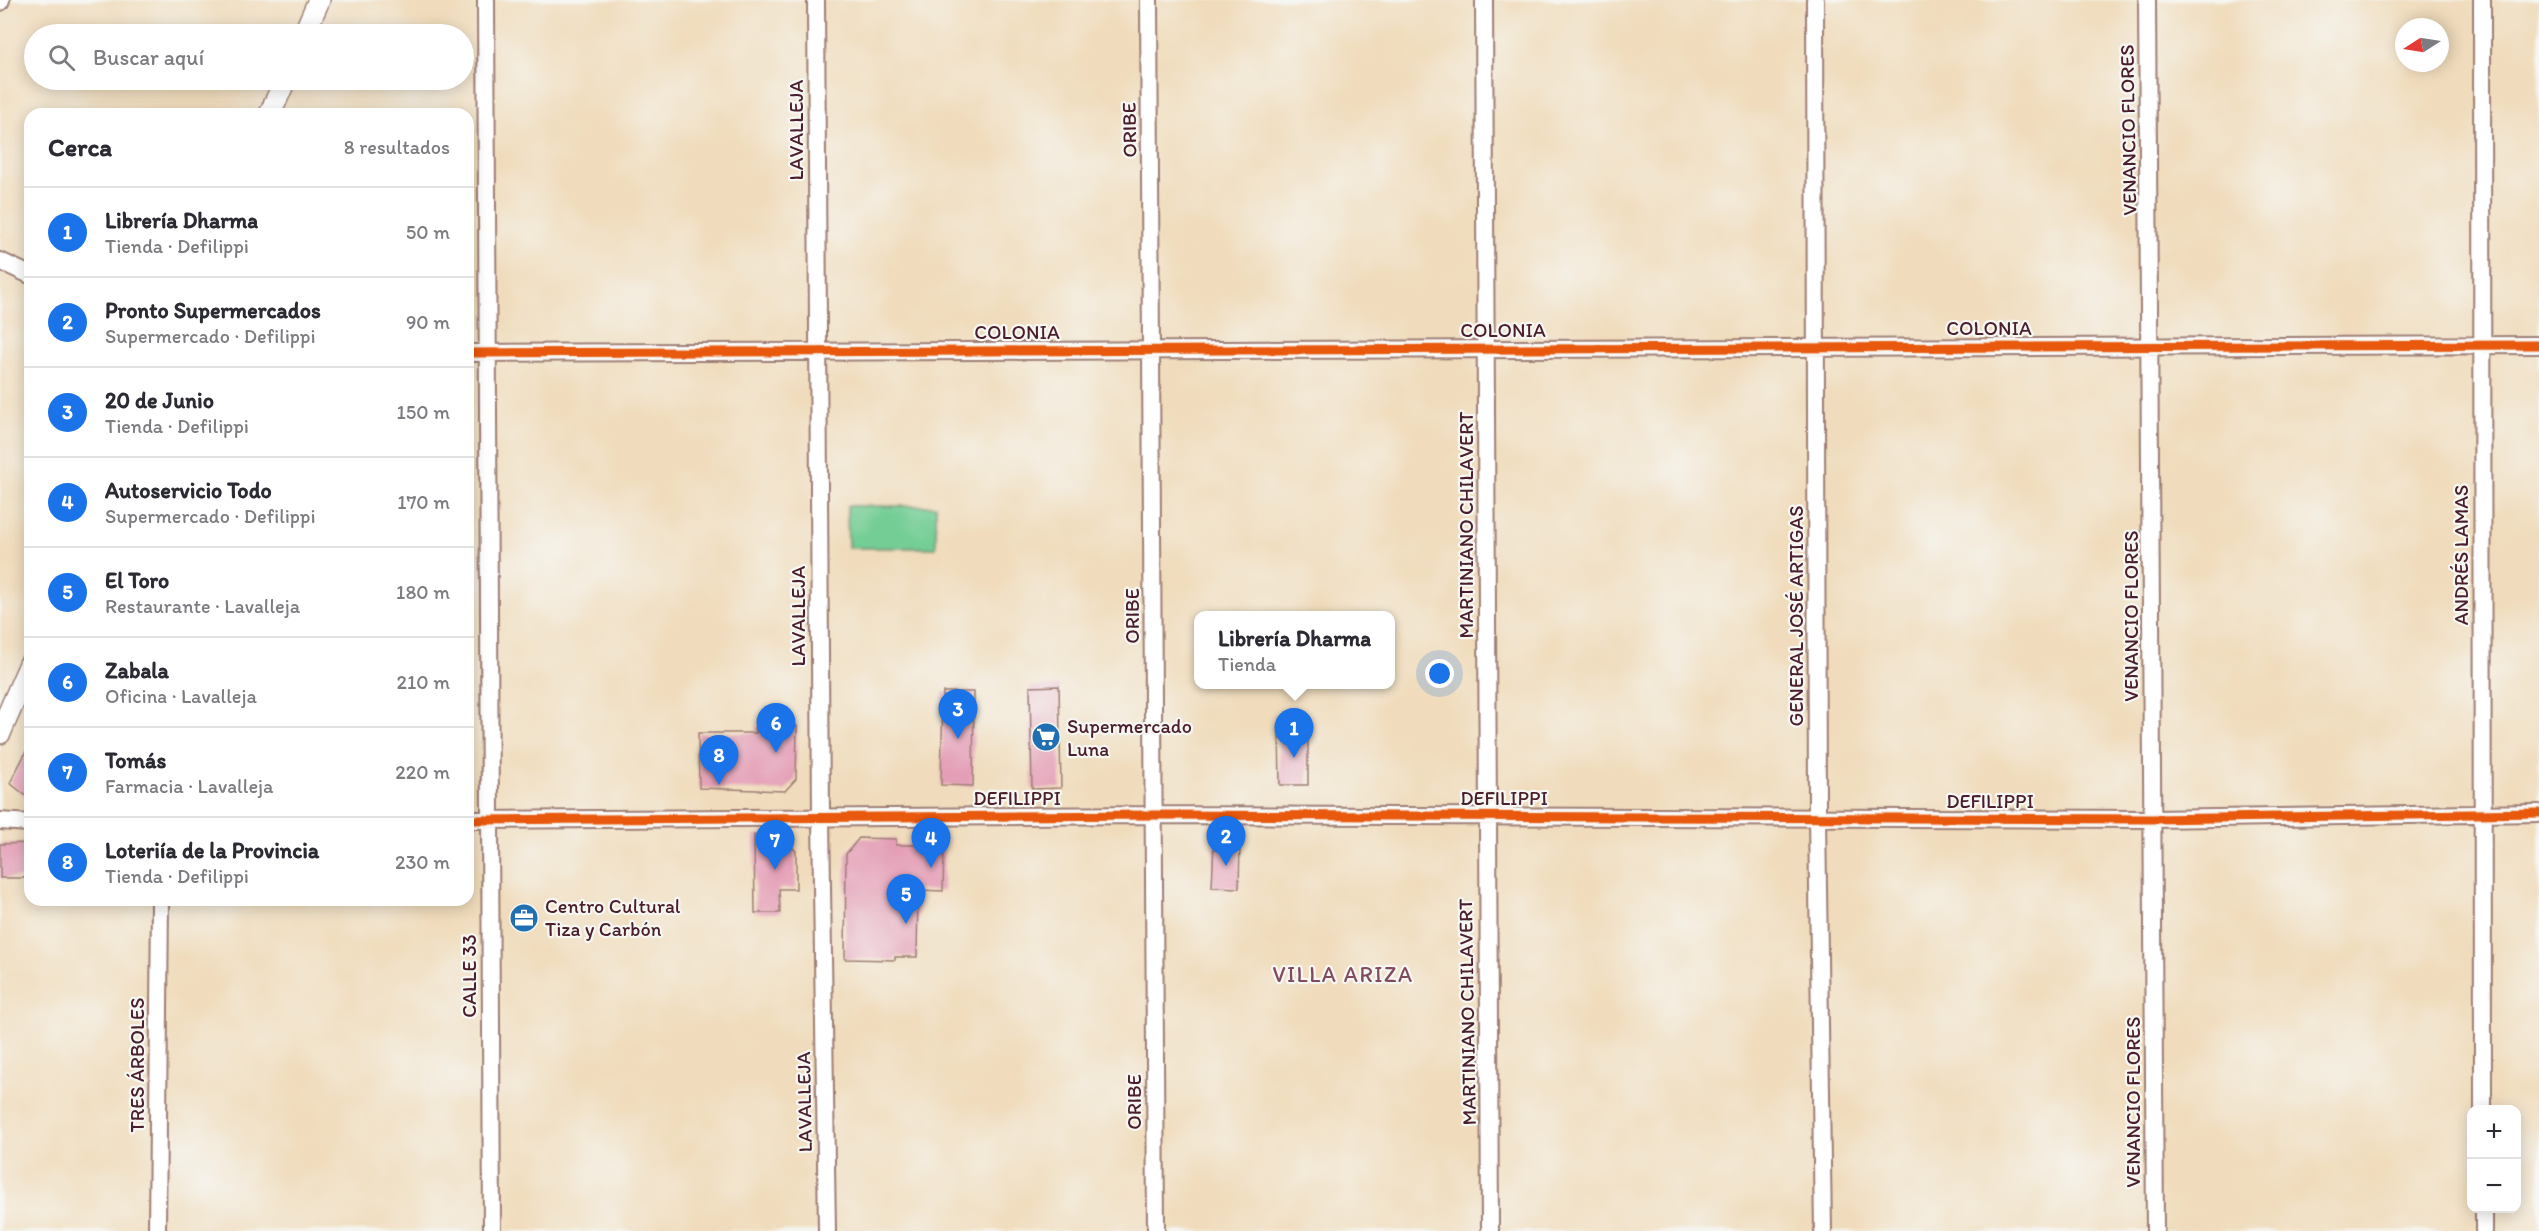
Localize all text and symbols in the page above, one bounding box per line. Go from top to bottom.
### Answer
north arrow [2395,18,2449,72]
search box [24,24,474,90]
icon: search [45,41,78,74]
text: Buscar aquí [93,44,204,71]
street label: VENANCIO FLORES [2115,44,2141,216]
street label: LAVALLEJA [784,79,808,180]
street label: ORIBE [1117,102,1141,158]
text: Cerca [48,131,112,163]
text: 8 resultados [344,135,450,159]
text: Librería Dharma [105,207,258,234]
text: 1 [63,220,72,244]
text: 50 m [406,220,450,244]
text: Tienda · Defilippi [105,234,249,258]
text: Pronto Supermercados [105,297,321,324]
text: 2 [62,310,73,334]
text: 90 m [406,310,450,334]
street label: COLONIA [1946,316,2032,340]
street label: COLONIA [1460,318,1546,342]
street label: COLONIA [974,320,1060,344]
text: Supermercado · Defilippi [105,324,315,348]
text: 20 de Junio [105,387,214,414]
text: 3 [62,400,73,424]
text: 150 m [397,400,450,424]
street label: MARTINIANO CHILAVERT [1454,412,1478,638]
text: Tienda · Defilippi [105,414,249,438]
text: Autoservicio Todo [105,477,272,504]
street label: ANDRÉS LAMAS [2449,485,2473,625]
text: 4 [61,490,74,514]
text: 170 m [397,490,450,514]
text: Supermercado · Defilippi [105,504,315,528]
street label: GENERAL JOSÉ ARTIGAS [1784,505,1808,727]
street label: VENANCIO FLORES [2119,530,2143,702]
street label: LAVALLEJA [786,565,810,666]
text: El Toro [105,567,169,594]
text: 5 [62,580,73,604]
text: 180 m [396,580,450,604]
street label: ORIBE [1120,588,1144,644]
text: Restaurante · Lavalleja [105,594,300,618]
popup [1194,611,1395,689]
text: Librería Dharma [1218,625,1371,652]
text: Tienda [1218,652,1276,676]
text: Zabala [105,657,169,684]
your location [1425,659,1454,688]
text: 6 [62,670,73,694]
text: 210 m [397,670,450,694]
text: Oficina · Lavalleja [105,684,257,708]
pin: 3 [938,690,978,739]
pin: 6 [756,704,796,753]
pin: 1 [1274,708,1314,758]
place label: Supermercado Luna [1067,714,1192,761]
supermarket icon: Supermercado Luna [1030,721,1062,753]
pin: 8 [700,736,738,785]
text: Tomás [105,747,166,774]
text: 7 [63,760,72,784]
text: 220 m [395,760,450,784]
text: Farmacia · Lavalleja [105,774,273,798]
street label: DEFILIPPI [973,786,1061,810]
street label: DEFILIPPI [1460,786,1548,810]
street label: DEFILIPPI [1946,789,2034,813]
pin: 2 [1206,816,1246,866]
pin: 4 [912,818,950,868]
pin: 7 [756,820,794,870]
text: Loteriía de la Provincia [105,837,319,864]
text: 8 [62,850,73,874]
text: 230 m [395,850,450,874]
text: Tienda · Defilippi [105,864,249,888]
pin: 5 [886,874,926,924]
place label: Centro Cultural Tiza y Carbón [545,894,681,941]
street label: MARTINIANO CHILAVERT [1453,898,1481,1126]
office icon: Centro Cultural Tiza y Carbón [508,902,540,934]
street label: CALLE 33 [457,934,481,1018]
district label: VILLA ARIZA [1272,961,1414,988]
street label: TRES ÁRBOLES [125,998,149,1132]
street label: VENANCIO FLORES [2121,1016,2145,1188]
street label: LAVALLEJA [791,1051,817,1153]
street label: ORIBE [1122,1074,1146,1130]
map controls [2467,1105,2521,1213]
button: + [2467,1105,2521,1159]
button: − [2467,1159,2521,1213]

